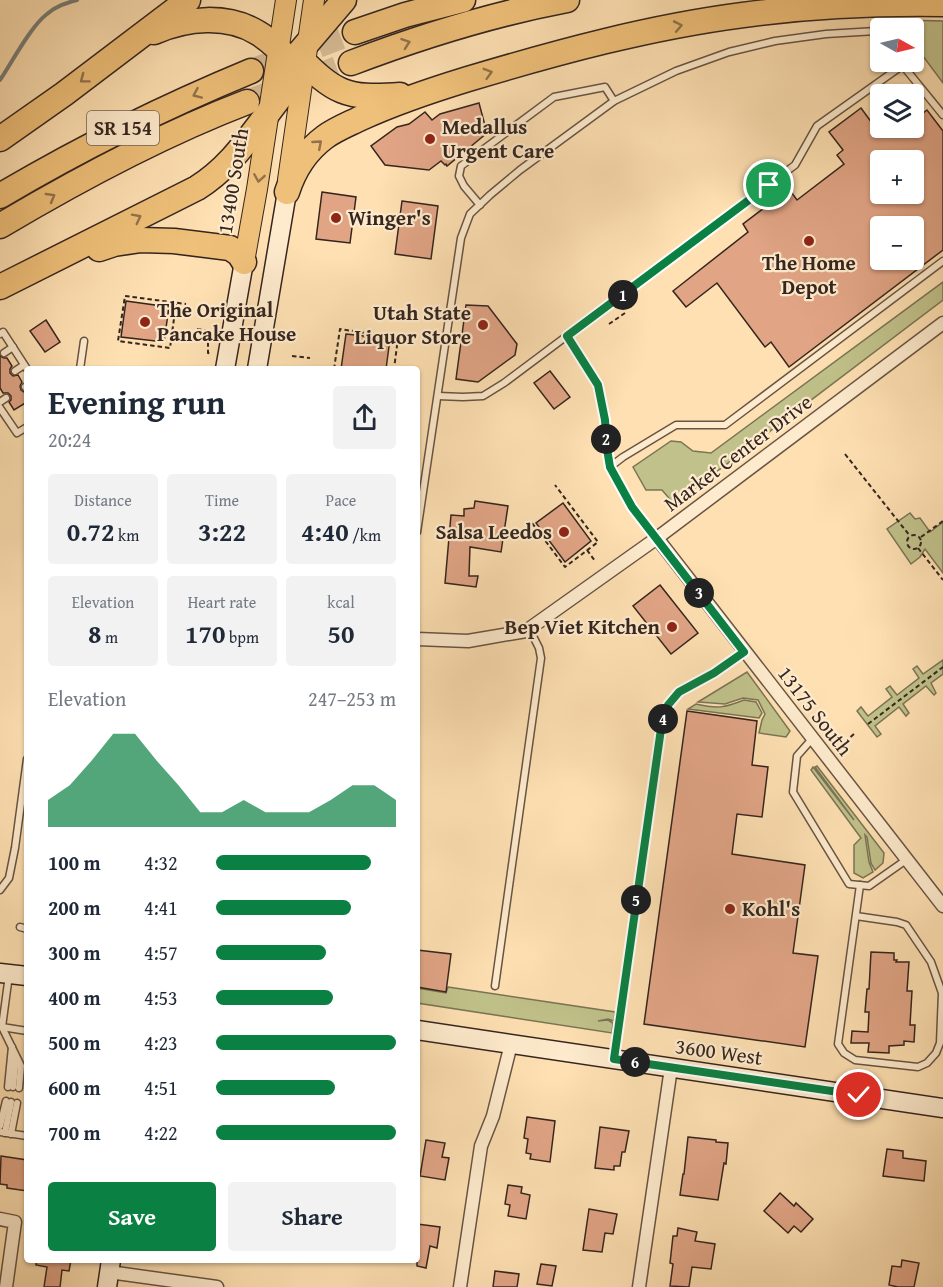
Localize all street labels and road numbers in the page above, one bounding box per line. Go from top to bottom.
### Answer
road number: SR 154 [87,111,159,145]
street label: 13400 South [209,126,256,236]
street label: Market Center Drive [657,386,818,519]
street label: 13175 South [770,659,861,762]
street label: 3600 West [673,1030,765,1073]

